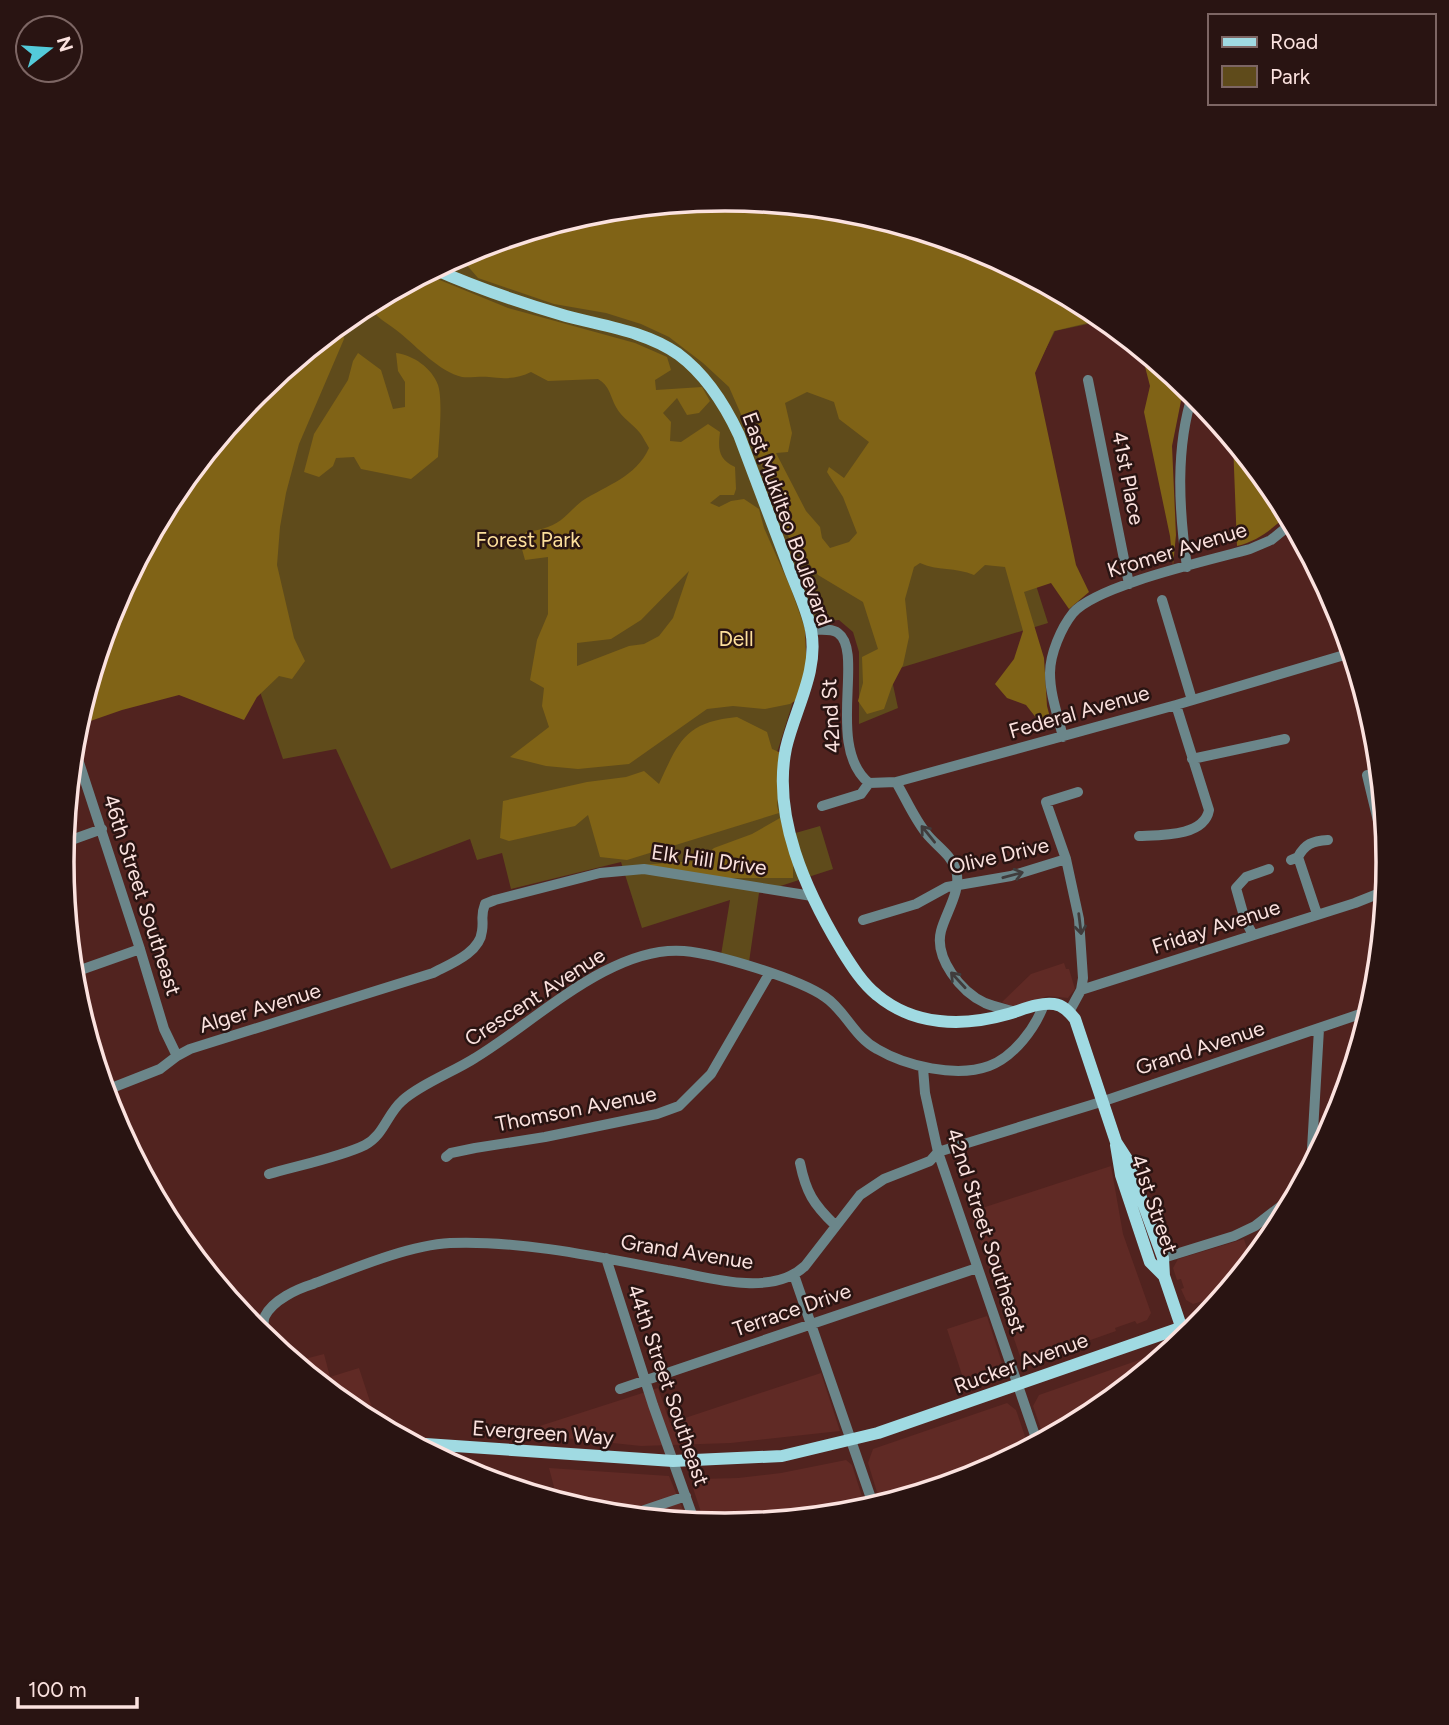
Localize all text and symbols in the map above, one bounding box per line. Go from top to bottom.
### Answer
north arrow [14,14,84,84]
legend [1208,14,1435,105]
text: Road [1270,29,1318,54]
text: N [52,34,78,55]
text: Park [1270,64,1311,89]
street label: East Mukilteo Boulevard [737,409,838,629]
street label: 41st Place [1107,429,1150,527]
street label: Kromer Avenue [1104,516,1250,583]
park label: Forest Park [476,527,581,552]
park label: Dell [718,626,754,651]
street label: 42nd St [816,678,845,754]
street label: Federal Avenue [1006,679,1152,744]
street label: 46th Street Southeast [98,791,187,999]
one-way arrow [921,825,936,843]
street label: Olive Drive [947,832,1051,879]
street label: Elk Hill Drive [650,839,768,880]
one-way arrow [1002,868,1024,881]
street label: Friday Avenue [1149,894,1283,959]
one-way arrow [1073,913,1086,935]
street label: Crescent Avenue [460,942,610,1051]
one-way arrow [950,971,966,989]
street label: Alger Avenue [196,977,324,1038]
street label: Grand Avenue [1132,1015,1267,1080]
street label: Thomson Avenue [493,1081,658,1136]
street label: 42nd Street Southeast [941,1125,1031,1337]
street label: 41st Street [1126,1151,1183,1257]
street label: Grand Avenue [619,1229,755,1274]
street label: Terrace Drive [730,1278,854,1341]
street label: 44th Street Southeast [622,1281,715,1489]
street label: Rucker Avenue [950,1327,1091,1398]
street label: Evergreen Way [471,1415,615,1450]
scale bar [18,1666,136,1710]
text: 100 m [28,1677,87,1702]

